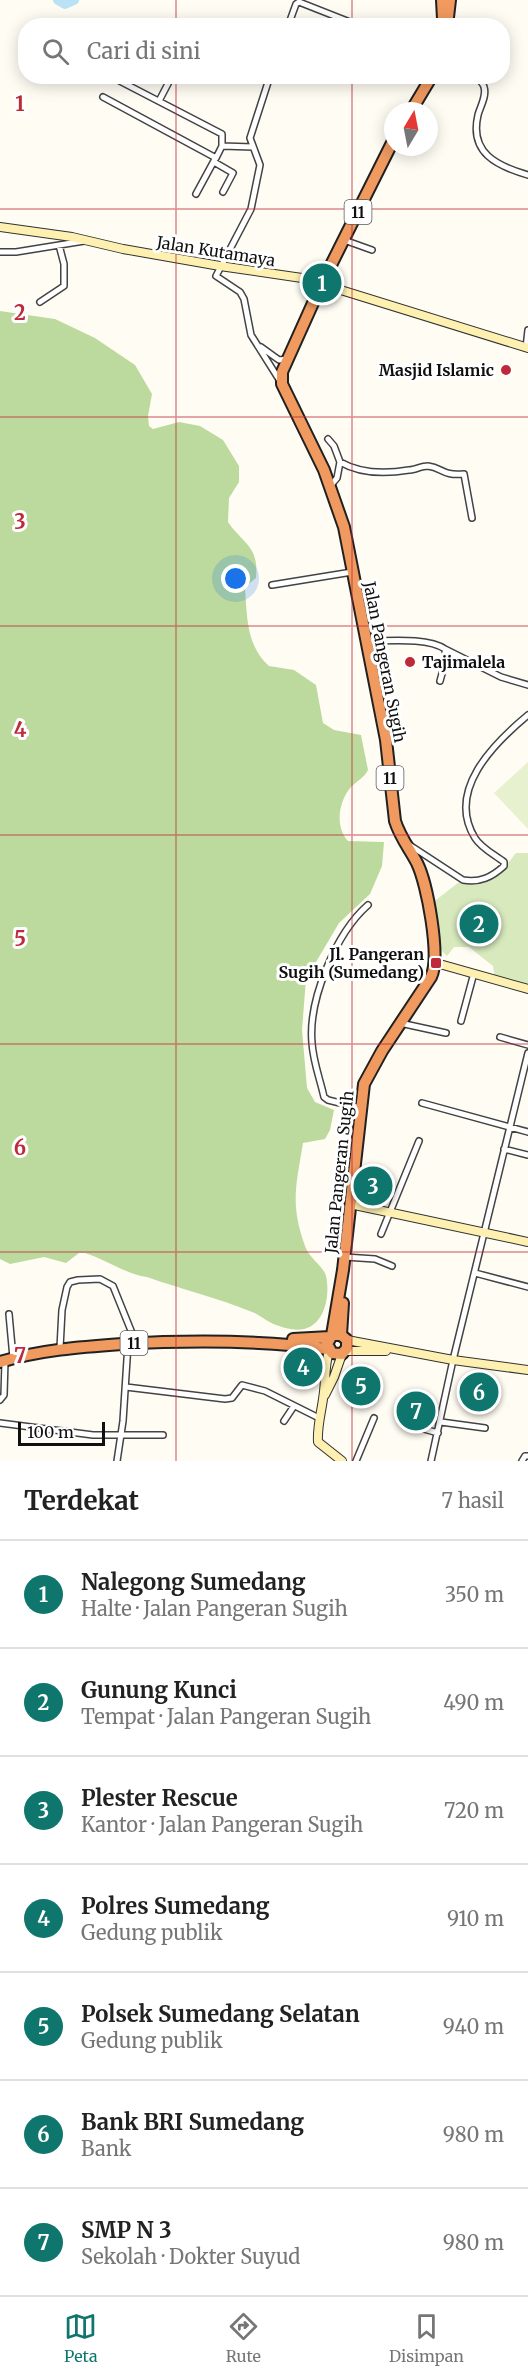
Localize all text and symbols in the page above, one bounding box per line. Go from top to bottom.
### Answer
search box [18,18,510,84]
icon: search [39,35,72,68]
text: Cari di sini [87,37,201,65]
text: 1 [15,91,25,116]
north arrow [384,102,438,156]
road number: 11 [344,200,372,224]
street label: Jalan Kutamaya [154,232,277,270]
pin: 1 [302,260,342,306]
text: 2 [14,300,26,325]
place label: Masjid Islamic [379,360,494,380]
marker: Masjid Islamic [499,363,513,377]
text: 3 [14,509,26,534]
your location [221,564,250,593]
street label: Jalan Pangeran Sugih [359,579,411,745]
place label: Tajimalela [422,652,505,672]
marker: Tajimalela [403,655,417,669]
text: 4 [14,717,27,742]
road number: 11 [376,766,404,790]
pin: 2 [460,902,498,946]
text: 5 [14,926,26,951]
place label: Jl. Pangeran Sugih (Sumedang) [279,944,424,982]
marker: Jl. Pangeran Sugih (Sumedang) [429,956,443,970]
street label: Jalan Pangeran Sugih [320,1089,358,1255]
text: 6 [14,1135,26,1160]
pin: 3 [354,1164,392,1208]
road number: 11 [120,1331,148,1355]
text: 7 [14,1343,26,1368]
pin: 4 [284,1344,322,1390]
pin: 5 [342,1364,380,1408]
pin: 6 [460,1370,498,1414]
pin: 7 [396,1388,436,1434]
scale bar [18,1419,105,1446]
text: 100 m [27,1422,74,1442]
text: Terdekat [24,1484,139,1517]
text: 7 hasil [442,1488,504,1513]
text: Nalegong Sumedang [81,1568,306,1596]
text: 1 [39,1582,48,1607]
text: 350 m [445,1582,504,1607]
text: Halte · Jalan Pangeran Sugih [81,1596,348,1621]
text: Gunung Kunci [81,1676,237,1704]
text: 2 [38,1690,49,1715]
text: 490 m [443,1690,504,1715]
text: Tempat · Jalan Pangeran Sugih [81,1704,371,1729]
text: Plester Rescue [81,1784,238,1812]
text: 3 [38,1798,49,1823]
text: 720 m [444,1798,504,1823]
text: Kantor · Jalan Pangeran Sugih [81,1812,363,1837]
text: Polres Sumedang [81,1892,269,1920]
text: 4 [37,1906,50,1931]
text: 910 m [447,1906,504,1931]
text: Gedung publik [81,1920,223,1945]
text: Polsek Sumedang Selatan [81,2000,360,2028]
text: 5 [38,2014,49,2039]
text: 940 m [443,2014,504,2039]
text: Gedung publik [81,2028,223,2053]
text: Bank BRI Sumedang [81,2108,304,2136]
text: 6 [37,2122,50,2147]
text: 980 m [443,2122,504,2147]
text: Bank [81,2136,132,2161]
text: SMP N 3 [81,2216,172,2244]
text: 7 [38,2230,50,2255]
text: 980 m [443,2230,504,2255]
text: Sekolah · Dokter Suyud [81,2244,300,2269]
tab: Peta [64,2310,97,2366]
tab: Rute [226,2310,261,2366]
tab: Disimpan [389,2310,464,2366]

